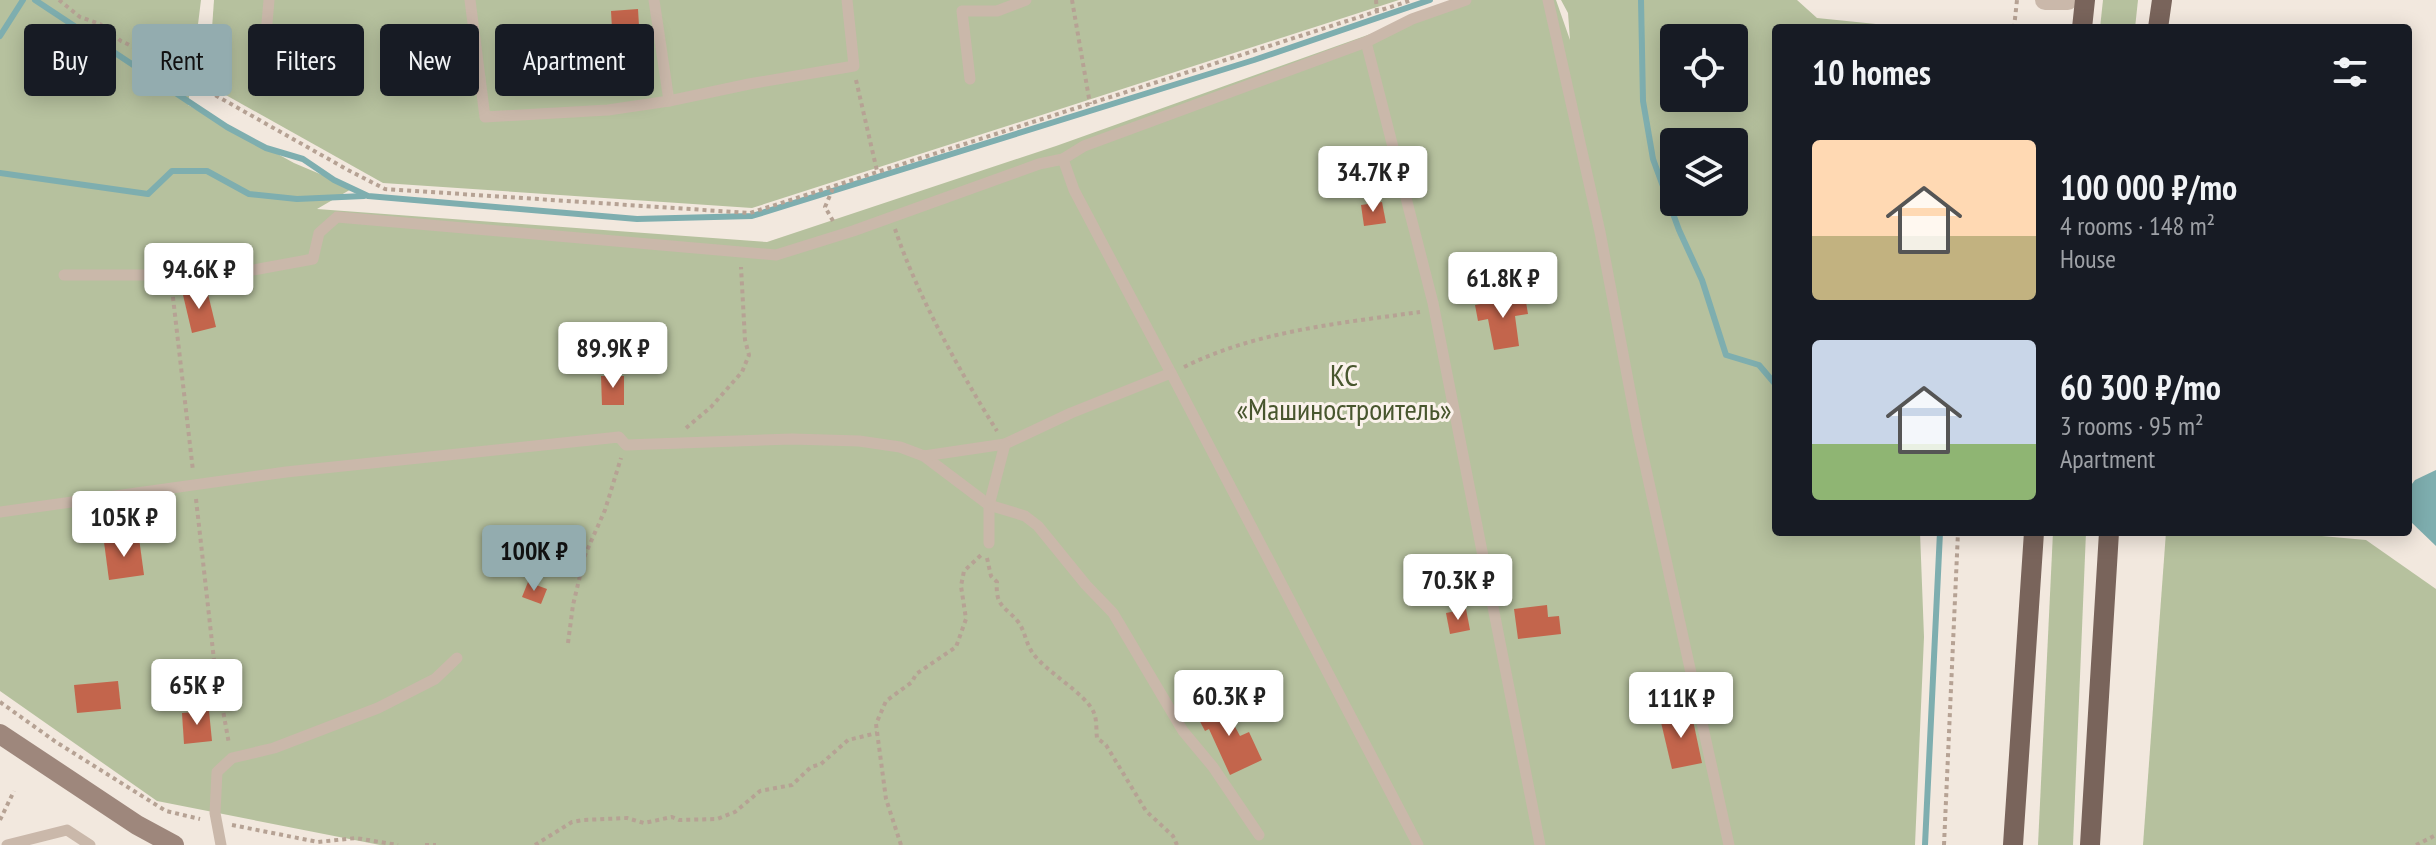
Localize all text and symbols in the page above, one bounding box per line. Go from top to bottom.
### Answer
chip: Buy [24,24,116,96]
chip: Rent [132,24,232,96]
chip: Filters [248,24,364,96]
chip: New [380,24,479,96]
chip: Apartment [495,24,654,96]
map controls [1660,24,1748,216]
button: locate [1660,24,1748,112]
text: 10 homes [1812,50,1931,94]
icon: filters [2328,50,2372,94]
button: layers [1660,128,1748,216]
pin: 34.7K ₽ [1299,146,1447,214]
text: 34.7K ₽ [1336,155,1410,188]
text: 100 000 ₽/mo [2060,165,2237,209]
icon: home [1876,172,1972,268]
text: 4 rooms · 148 m² [2060,209,2215,242]
text: House [2060,242,2116,275]
pin: 94.6K ₽ [125,243,273,311]
text: 94.6K ₽ [162,252,236,285]
pin: 61.8K ₽ [1429,252,1577,320]
text: 61.8K ₽ [1466,261,1540,294]
pin: 89.9K ₽ [539,322,687,390]
text: 89.9K ₽ [576,331,650,364]
park label: КС «Машиностроитель» [1236,355,1452,428]
text: 60 300 ₽/mo [2060,365,2221,409]
icon: home [1876,372,1972,468]
text: 3 rooms · 95 m² [2060,409,2204,442]
text: Apartment [2060,442,2155,475]
pin: 105K ₽ [59,491,189,559]
text: 105K ₽ [90,500,158,533]
pin: 100K ₽ [469,525,599,593]
text: 100K ₽ [500,534,568,567]
pin: 70.3K ₽ [1384,554,1532,622]
text: 70.3K ₽ [1421,563,1495,596]
pin: 65K ₽ [141,659,253,727]
text: 65K ₽ [169,668,225,701]
pin: 60.3K ₽ [1155,670,1303,738]
pin: 111K ₽ [1616,672,1746,740]
text: 60.3K ₽ [1192,679,1266,712]
text: 111K ₽ [1647,681,1715,714]

